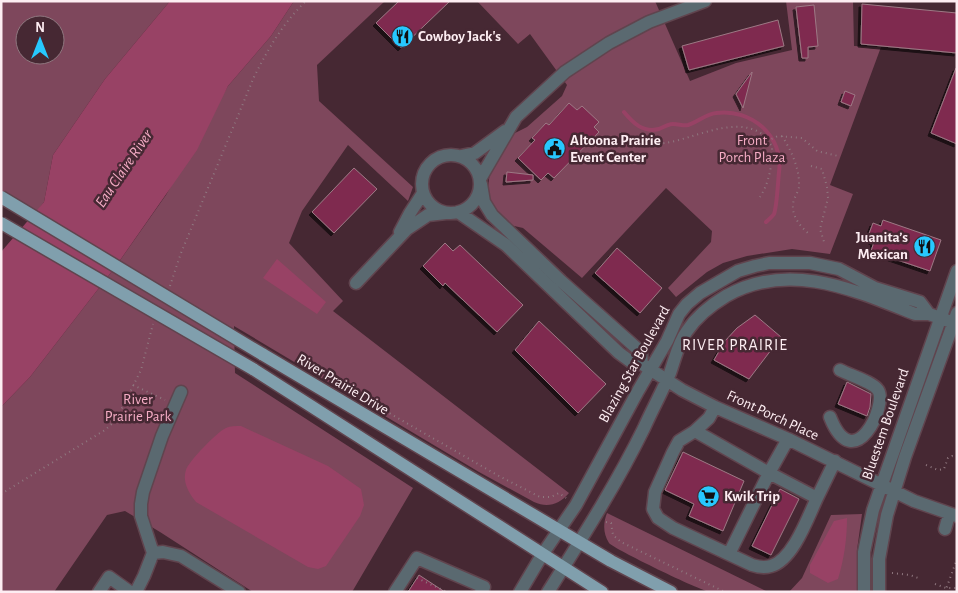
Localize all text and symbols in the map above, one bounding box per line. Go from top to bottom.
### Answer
north arrow [15,15,65,65]
text: N [35,21,45,35]
restaurant icon: Cowboy Jack's [390,24,414,48]
place label: Cowboy Jack's [418,29,501,44]
water label: Eau Claire River [92,126,156,210]
place label: Altoona Prairie Event Center [570,133,661,165]
park label: Front Porch Plaza [719,133,785,165]
public building icon: Altoona Prairie Event Center [542,137,566,161]
place label: Juanita’s Mexican [856,230,908,262]
restaurant icon: Juanita’s Mexican [912,234,936,258]
street label: Blazing Star Boulevard [596,303,673,425]
district label: RIVER PRAIRIE [682,337,788,353]
street label: River Prairie Drive [294,351,391,418]
street label: Bluestem Boulevard [859,366,912,482]
street label: Front Porch Place [725,388,821,443]
park label: River Prairie Park [105,392,171,424]
supermarket icon: Kwik Trip [696,484,720,508]
place label: Kwik Trip [724,489,780,504]

